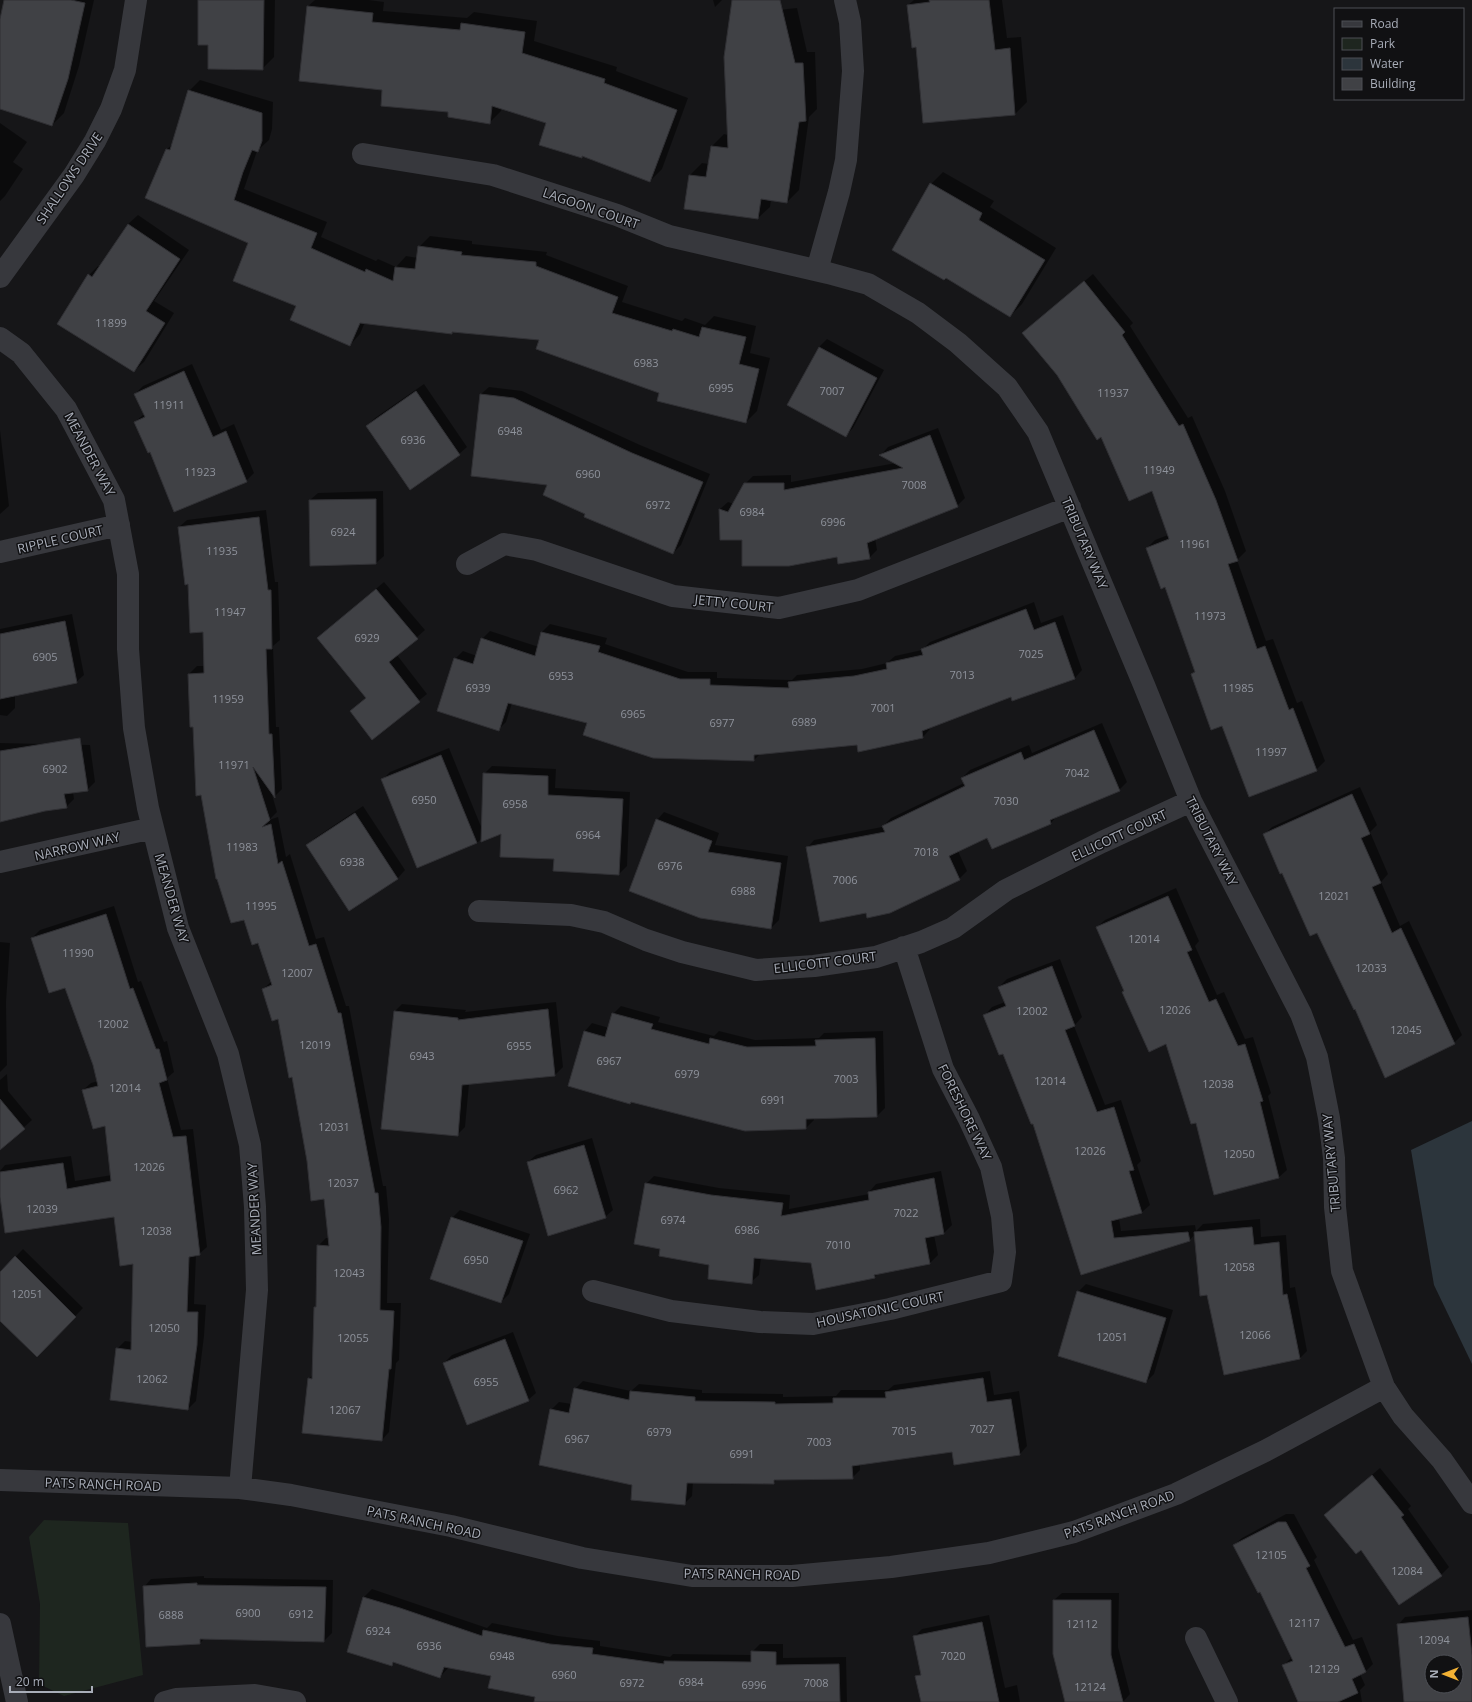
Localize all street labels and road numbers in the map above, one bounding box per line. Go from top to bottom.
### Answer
street label: SHALLOWS DRIVE [32,129,106,227]
street label: LAGOON COURT [540,183,642,233]
street label: MEANDER WAY [60,409,120,500]
street label: TRIBUTARY WAY [1058,494,1113,592]
street label: RIPPLE COURT [15,520,106,558]
street label: JETTY COURT [692,590,775,616]
street label: TRIBUTARY WAY [1182,793,1243,889]
street label: ELLICOTT COURT [1068,805,1170,865]
street label: NARROW WAY [33,827,122,865]
street label: MEANDER WAY [151,851,194,946]
street label: ELLICOTT COURT [773,947,878,977]
street label: FORESHORE WAY [934,1061,996,1164]
street label: TRIBUTARY WAY [1318,1113,1344,1213]
street label: MEANDER WAY [243,1162,265,1256]
street label: HOUSATONIC COURT [815,1287,946,1331]
street label: PATS RANCH ROAD [44,1473,162,1495]
street label: PATS RANCH ROAD [1061,1486,1177,1542]
street label: PATS RANCH ROAD [365,1501,483,1543]
street label: PATS RANCH ROAD [684,1564,800,1584]

